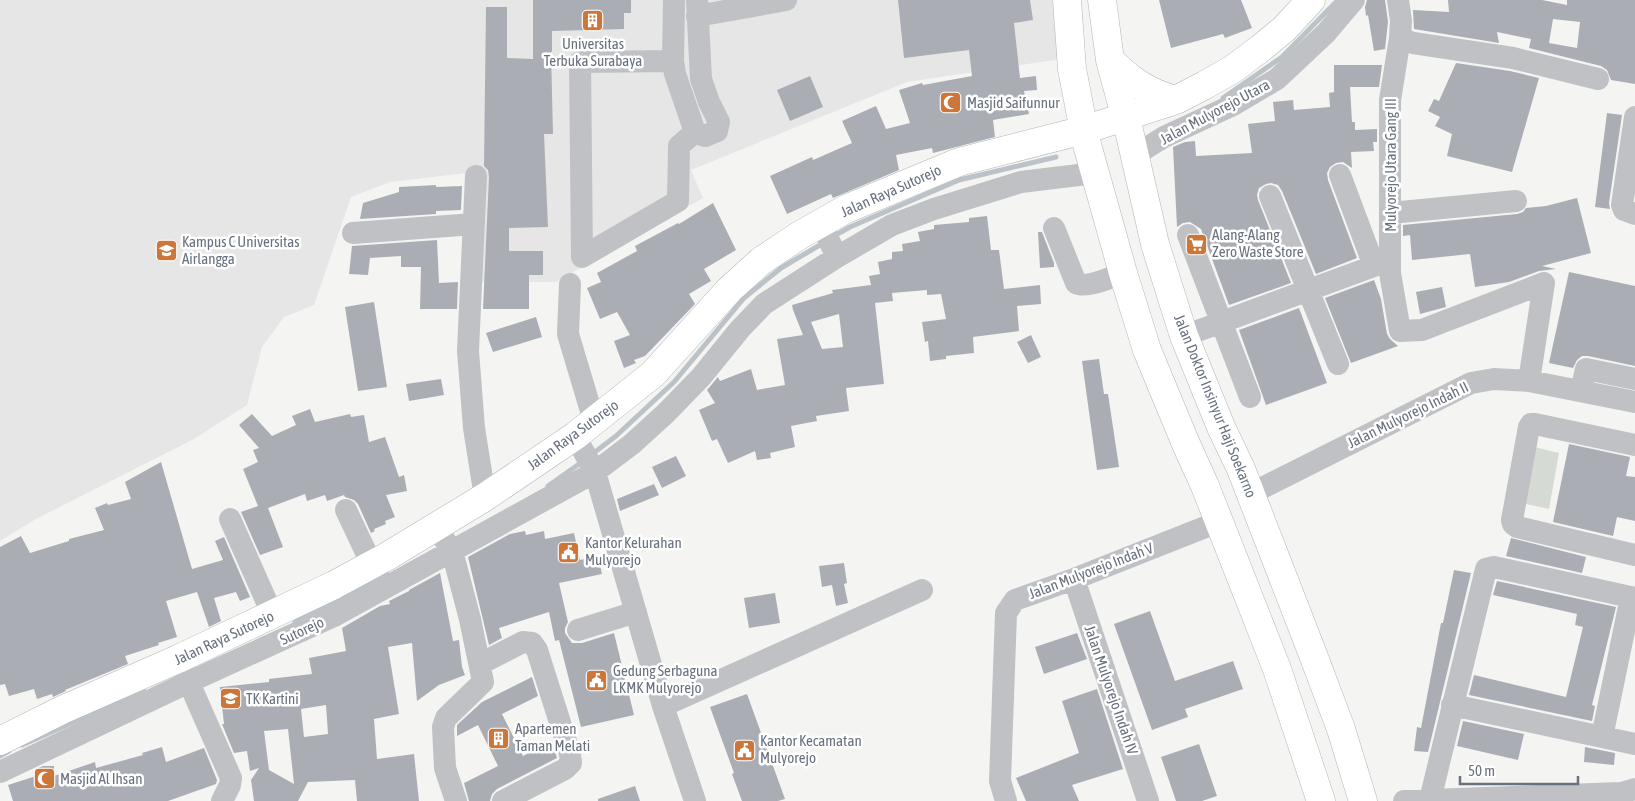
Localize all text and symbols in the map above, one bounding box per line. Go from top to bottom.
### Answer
building icon: Universitas Terbuka Surabaya [581,9,605,33]
place label: Universitas Terbuka Surabaya [544,35,642,69]
street label: Jalan Mulyorejo Utara [1157,76,1272,148]
mosque icon: Masjid Saifunnur [939,91,963,115]
place label: Masjid Saifunnur [967,94,1060,111]
street label: Mulyorejo Utara Gang III [1382,98,1399,232]
street label: Jalan Raya Sutorejo [838,161,944,220]
place label: Alang-Alang Zero Waste Store [1212,226,1304,260]
supermarket icon: Alang-Alang Zero Waste Store [1184,232,1208,256]
place label: Kampus C Universitas Airlangga [182,233,300,267]
school or university icon: Kampus C Universitas Airlangga [154,239,178,263]
street label: Jalan Doktor Insinyur Haji Soekarno [1171,312,1260,500]
street label: Jalan Mulyorejo Indah II [1345,378,1471,451]
street label: Jalan Raya Sutorejo [524,396,621,473]
place label: Kantor Kelurahan Mulyorejo [585,534,682,568]
street label: Jalan Mulyorejo Indah V [1026,539,1156,602]
public building icon: Kantor Kelurahan Mulyorejo [557,540,581,564]
street label: Jalan Raya Sutorejo [171,607,276,668]
street label: Sutorejo [277,613,326,648]
street label: Jalan Mulyorejo Indah IV [1081,623,1142,757]
place label: Gedung Serbaguna LKMK Mulyorejo [613,662,717,696]
public building icon: Gedung Serbaguna LKMK Mulyorejo [585,668,609,692]
school or university icon: TK Kartini [218,687,242,711]
place label: TK Kartini [246,690,299,707]
place label: Apartemen Taman Melati [515,720,590,754]
building icon: Apartemen Taman Melati [487,726,511,750]
place label: Kantor Kecamatan Mulyorejo [760,732,862,766]
public building icon: Kantor Kecamatan Mulyorejo [732,738,756,762]
scale bar [1460,754,1578,786]
text: 50 m [1468,762,1495,779]
mosque icon: Masjid Al Ihsan [32,767,56,791]
place label: Masjid Al Ihsan [60,770,142,787]

